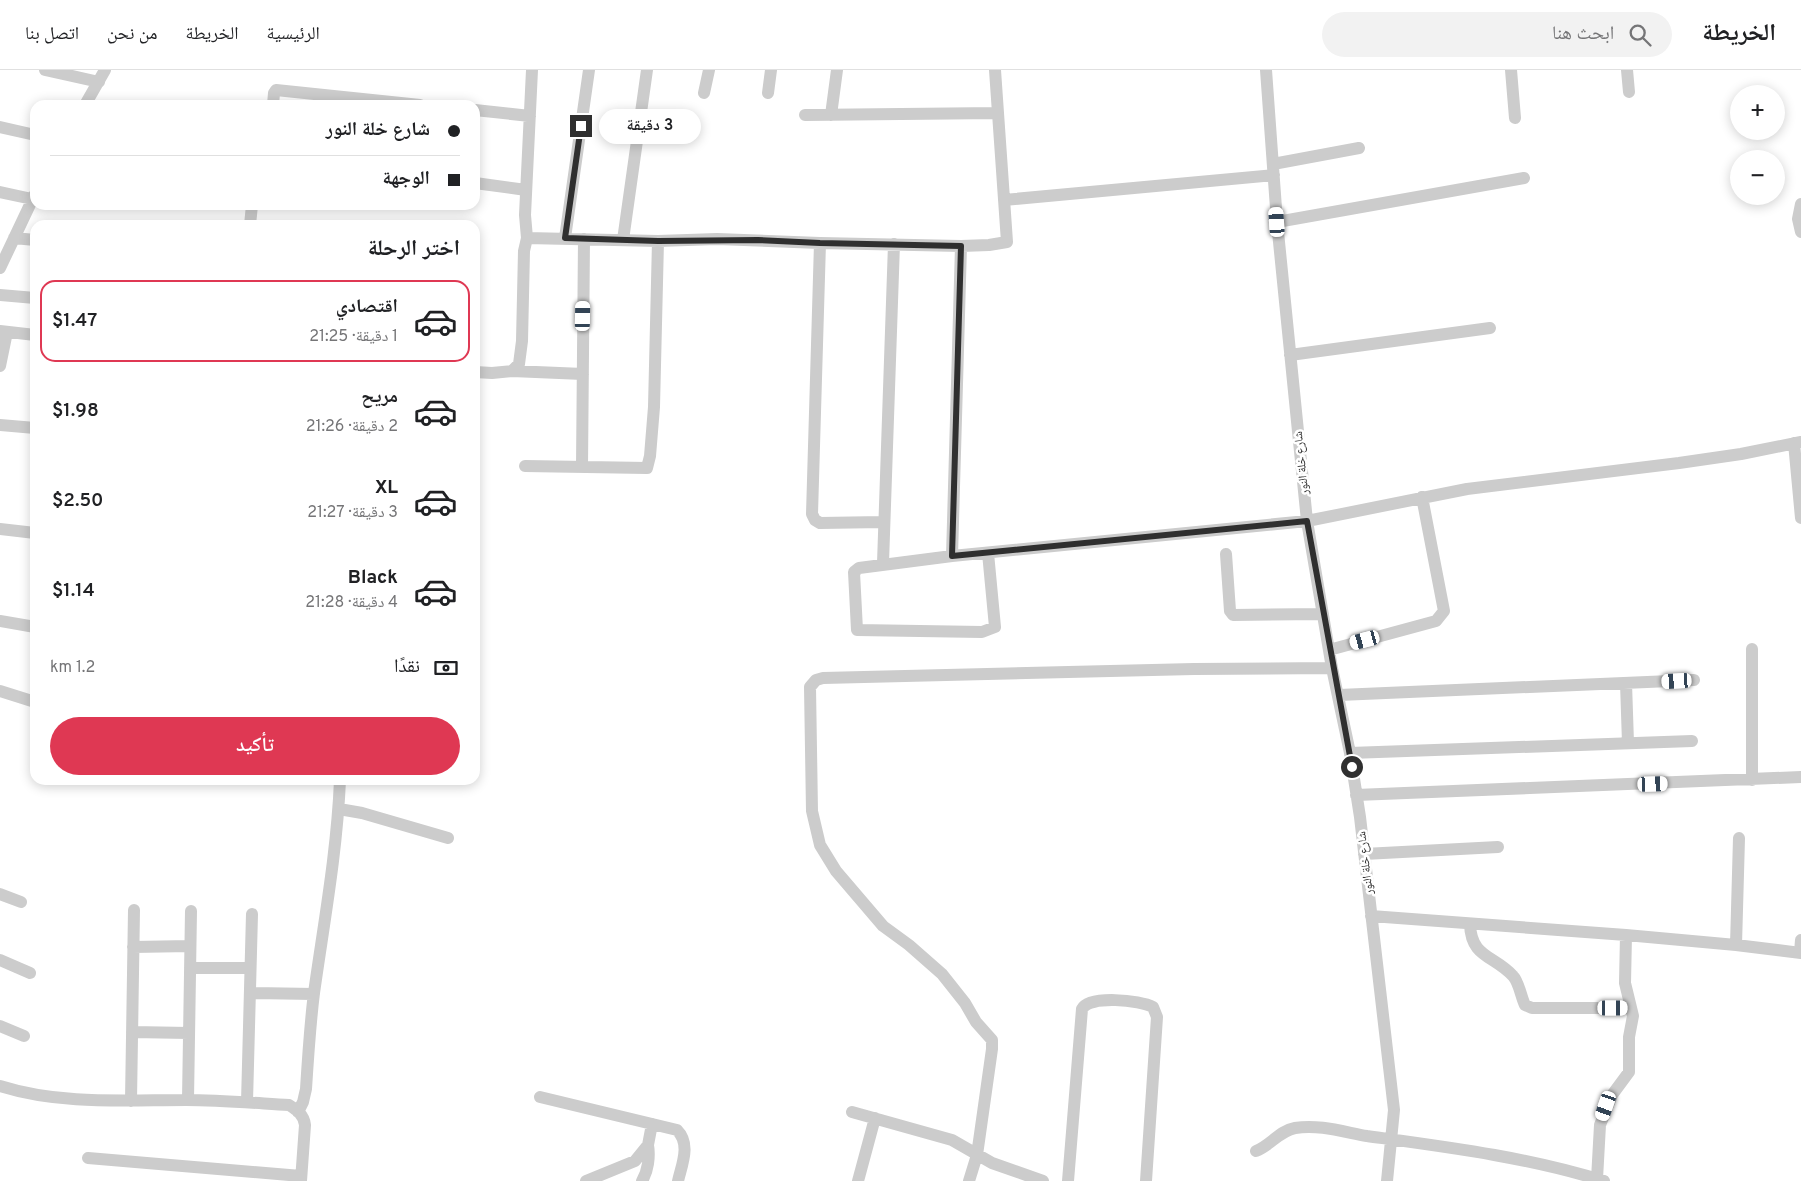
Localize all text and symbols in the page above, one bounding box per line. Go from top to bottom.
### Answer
search box [1322,12,1672,57]
text: الخريطة [1702,19,1776,49]
icon: search [1626,21,1654,49]
text: ابحث هنا [1552,22,1614,46]
text: اتصل بنا [25,23,79,46]
text: من نحن [107,23,158,46]
text: الخريطة [186,23,239,46]
text: الرئيسية [267,23,320,46]
map controls [1730,85,1785,205]
button: + [1730,85,1785,140]
callout: 3 دقيقة [598,108,701,144]
route end [570,115,592,137]
text: 3 دقيقة [627,116,673,136]
text: شارع خلة النور [326,118,430,142]
button: − [1730,150,1785,205]
text: الوجهة [382,167,430,191]
car [1268,207,1285,237]
text: اختر الرحلة [368,236,460,263]
text: اقتصادي [336,295,398,319]
icon: car [413,299,458,344]
car [575,301,590,331]
text: $1.47 [52,309,97,333]
text: 1 دقيقة · 21:25 [309,327,398,347]
text: مريح [361,385,398,409]
icon: car [413,389,458,434]
text: $1.98 [52,399,99,423]
text: 2 دقيقة · 21:26 [306,417,398,437]
street label: شارع خلة النور [1291,430,1313,496]
text: XL [375,476,398,500]
icon: car [413,479,458,524]
text: $2.50 [52,489,104,513]
text: 3 دقيقة · 21:27 [307,503,398,523]
text: Black [348,566,398,590]
icon: car [413,569,458,614]
text: $1.14 [52,579,95,603]
text: 4 دقيقة · 21:28 [305,593,398,613]
car [1348,629,1381,651]
icon: cash [432,654,460,682]
text: نقدًا [394,655,420,679]
text: 1.2 km [50,658,95,678]
car [1661,673,1692,689]
button: تأكيد [50,717,460,775]
route start [1341,756,1363,778]
car [1637,776,1668,792]
street label: شارع خلة النور [1354,830,1378,896]
car [1598,1001,1628,1016]
car [1594,1089,1617,1123]

